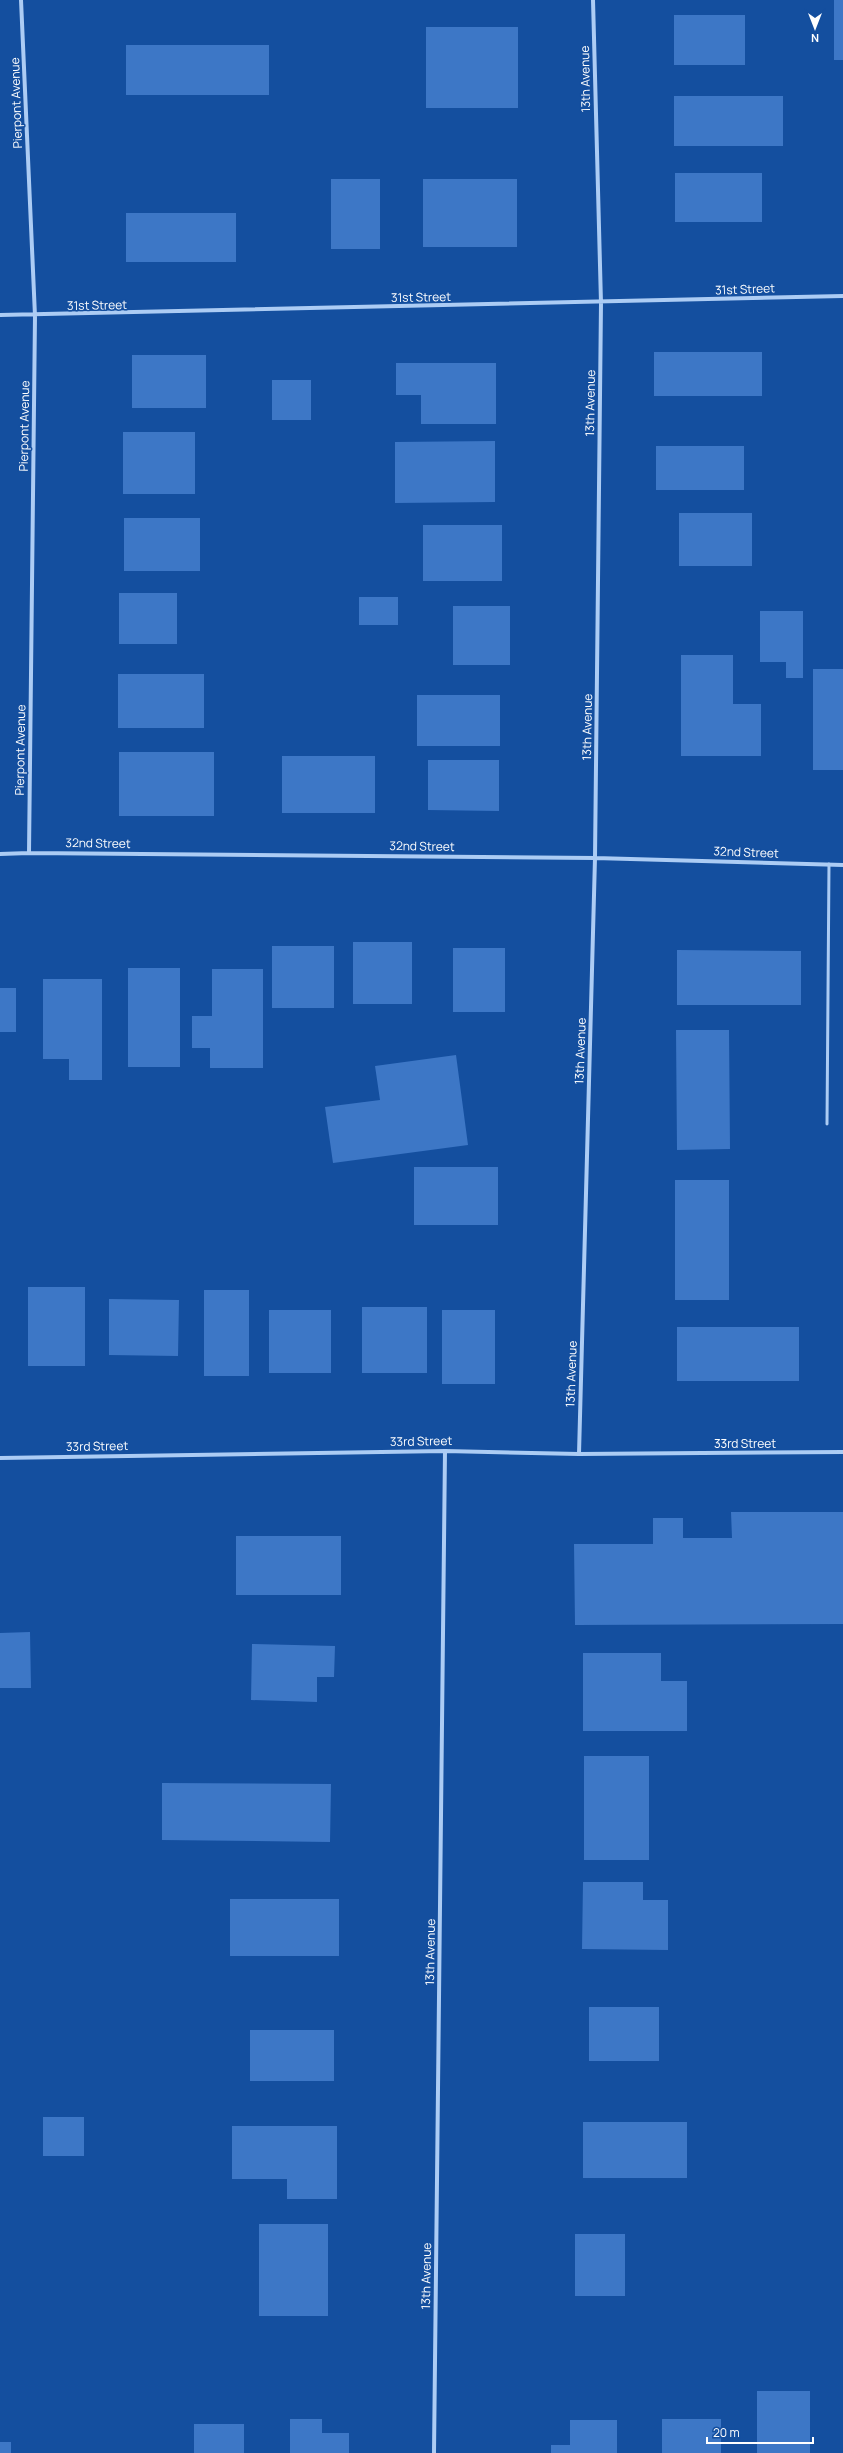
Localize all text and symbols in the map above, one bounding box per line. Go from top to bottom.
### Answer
north arrow [795,8,835,48]
text: N [811,31,819,46]
street label: 13th Avenue [576,45,594,113]
street label: Pierpont Avenue [6,57,26,149]
street label: 31st Street [715,279,775,299]
street label: 31st Street [391,288,451,306]
street label: 31st Street [67,296,127,314]
street label: 13th Avenue [581,369,599,437]
street label: Pierpont Avenue [15,380,33,472]
street label: 13th Avenue [578,693,596,761]
street label: Pierpont Avenue [11,704,29,796]
street label: 32nd Street [65,834,131,852]
street label: 32nd Street [389,837,455,855]
street label: 32nd Street [713,842,779,862]
street label: 13th Avenue [570,1017,590,1085]
street label: 13th Avenue [561,1340,581,1408]
street label: 33rd Street [390,1432,452,1450]
street label: 33rd Street [714,1435,776,1452]
street label: 33rd Street [66,1437,128,1455]
street label: 13th Avenue [421,1918,439,1986]
street label: 13th Avenue [417,2242,435,2310]
scale bar [707,2419,813,2445]
text: 20 m [713,2424,740,2441]

